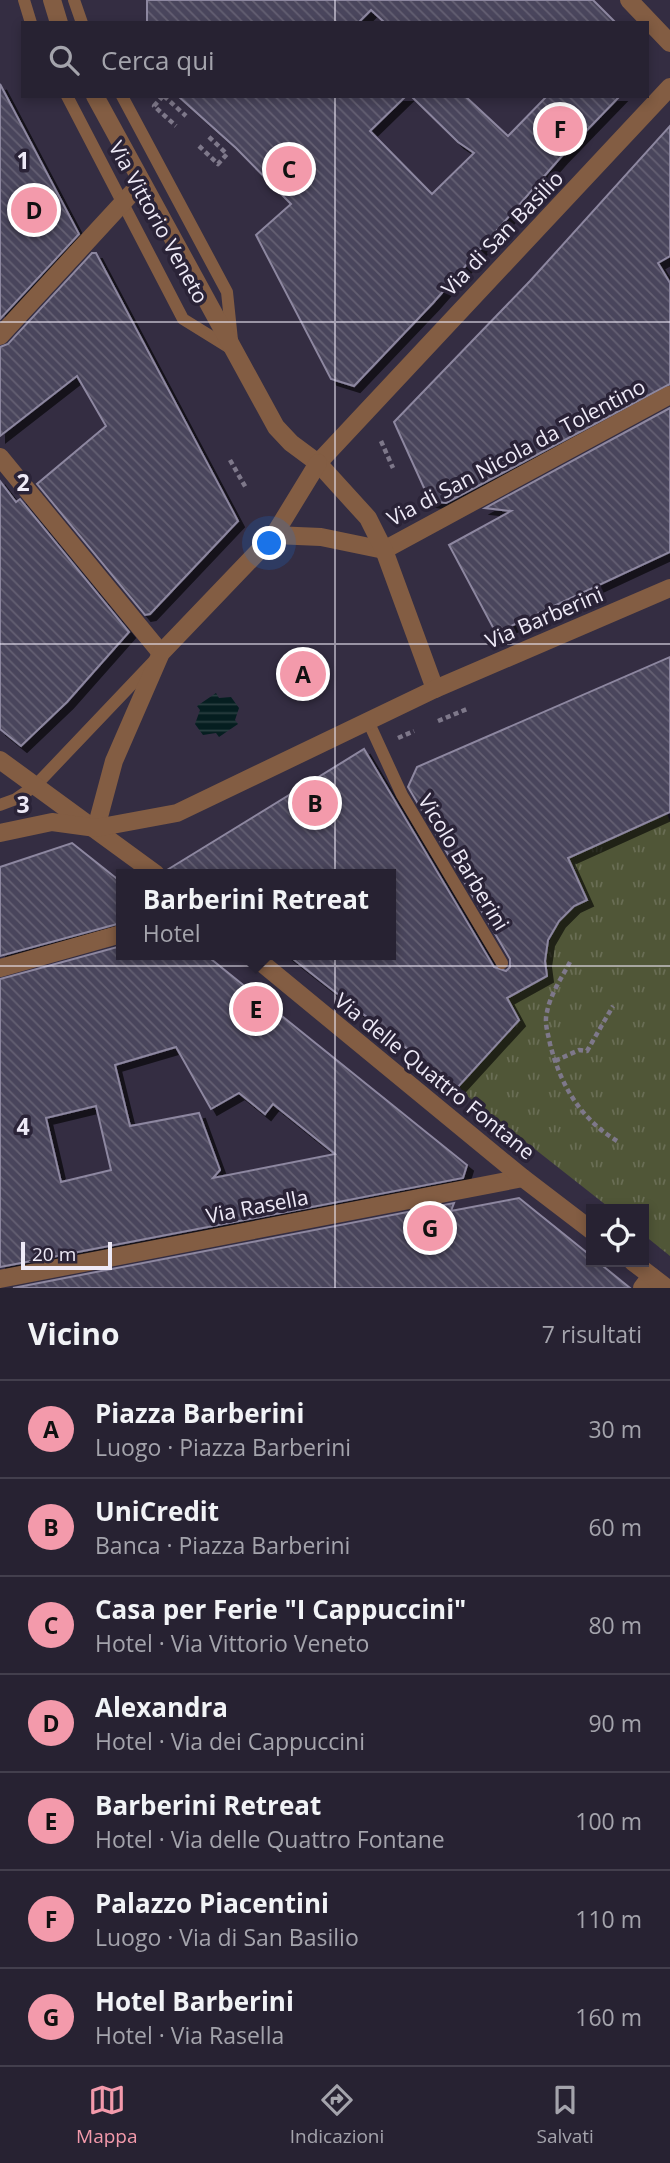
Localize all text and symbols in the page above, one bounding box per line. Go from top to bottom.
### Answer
search box [21,21,649,98]
icon: search [45,41,83,79]
text: Cerca qui [101,42,215,78]
pin: F [537,103,583,155]
street label: Via Vittorio Veneto [103,136,215,308]
pin: C [266,143,312,195]
text: 1 [16,144,30,176]
street label: Via di San Basilio [435,164,569,302]
pin: D [11,184,57,236]
street label: Via di San Nicola da Tolentino [382,372,650,532]
text: 2 [16,466,30,498]
your location [252,526,286,560]
street label: Via Barberini [481,580,607,654]
pin: A [280,648,326,700]
pin: B [292,777,338,829]
text: 3 [16,788,30,820]
street label: Vicolo Barberini [412,789,516,935]
popup [116,869,396,960]
text: Barberini Retreat [143,881,369,917]
text: Hotel [143,917,201,949]
pin: E [233,983,279,1035]
street label: Via delle Quattro Fontane [329,986,541,1166]
text: 4 [16,1110,30,1142]
street label: Via Rasella [203,1182,311,1230]
pin: G [407,1202,453,1254]
map controls [586,1204,649,1267]
button: locate [586,1204,649,1267]
scale bar [21,1239,112,1271]
text: 20 m [32,1241,76,1267]
text: Vicino [28,1313,120,1354]
text: 7 risultati [542,1318,642,1350]
text: Piazza Barberini [95,1395,304,1431]
text: A [43,1413,59,1445]
text: 30 m [588,1413,642,1445]
text: Luogo · Piazza Barberini [95,1431,351,1463]
text: UniCredit [95,1493,219,1529]
text: B [43,1511,59,1543]
text: 60 m [588,1511,642,1543]
text: Banca · Piazza Barberini [95,1529,350,1561]
text: Casa per Ferie "I Cappuccini" [95,1591,466,1627]
text: C [44,1609,58,1641]
text: 80 m [588,1609,642,1641]
text: Hotel · Via Vittorio Veneto [95,1627,369,1659]
text: Alexandra [95,1689,228,1725]
text: D [42,1707,60,1739]
text: 90 m [588,1707,642,1739]
text: Hotel · Via dei Cappuccini [95,1725,365,1757]
text: Barberini Retreat [95,1787,321,1823]
text: E [45,1805,57,1837]
text: 100 m [575,1805,642,1837]
text: Hotel · Via delle Quattro Fontane [95,1823,445,1855]
text: Palazzo Piacentini [95,1885,329,1921]
text: F [45,1903,57,1935]
text: 110 m [575,1903,642,1935]
text: Luogo · Via di San Basilio [95,1921,359,1953]
text: Hotel Barberini [95,1983,294,2019]
text: G [43,2001,59,2033]
text: 160 m [575,2001,642,2033]
text: Hotel · Via Rasella [95,2019,284,2051]
tab: Mappa [76,2081,138,2149]
tab: Indicazioni [290,2081,384,2149]
tab: Salvati [537,2081,594,2149]

